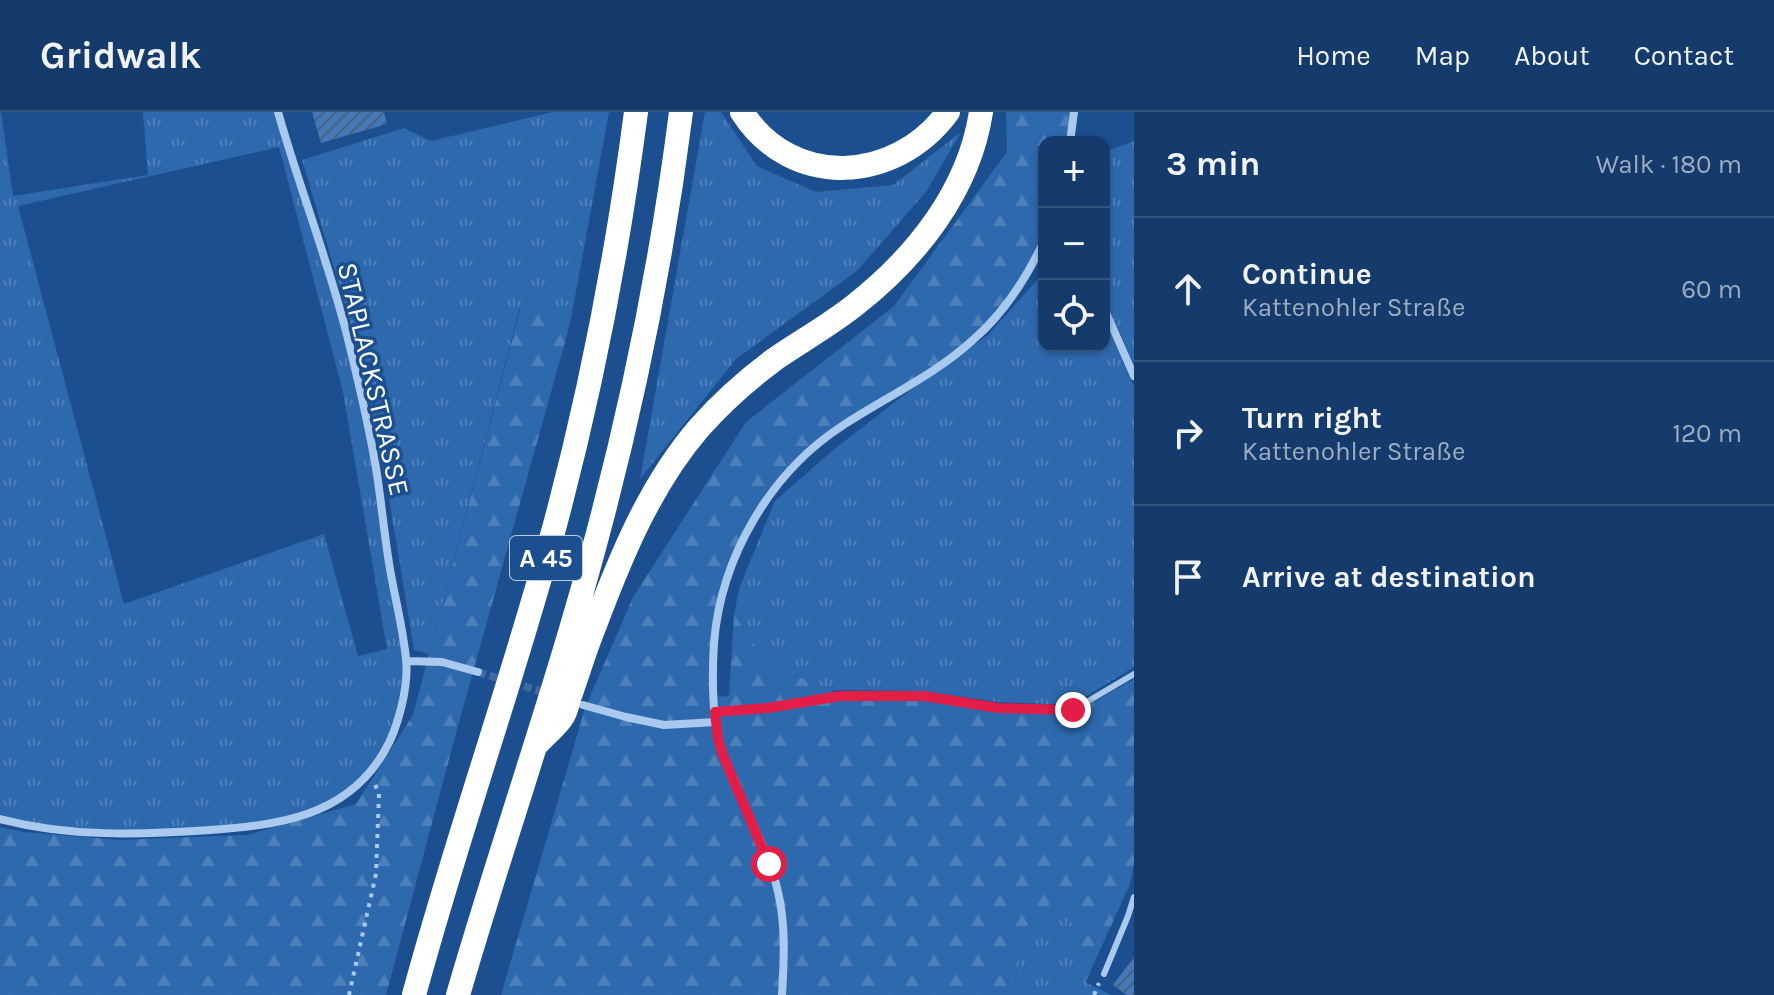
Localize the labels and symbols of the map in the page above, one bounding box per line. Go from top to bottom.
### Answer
street label: STAPLACKSTRASSE [331,259,416,499]
road number: A 45 [510,536,582,580]
route end [1055,692,1091,728]
route start [751,846,787,882]

